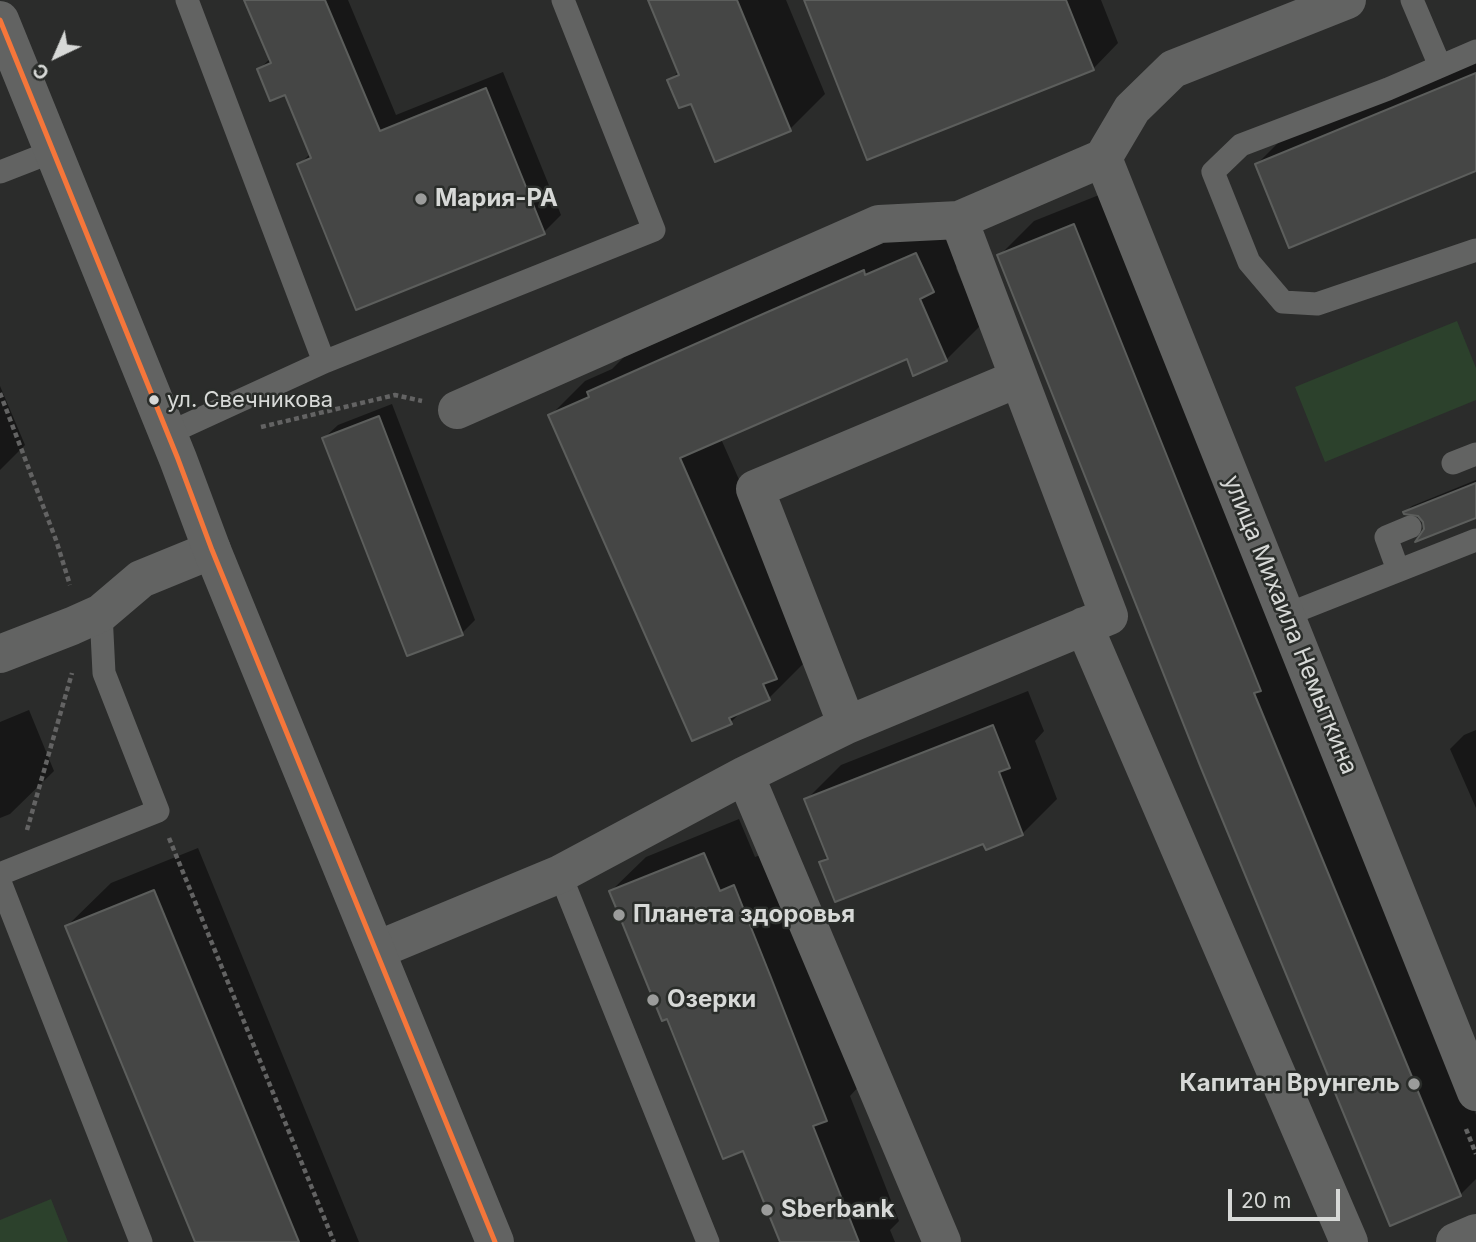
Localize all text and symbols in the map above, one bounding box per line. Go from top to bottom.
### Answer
north arrow [21,21,91,91]
text: С [28,58,54,85]
place label: Мария-РА [435,185,558,213]
marker: Мария-РА [413,191,429,207]
place label: ул. Свечникова [167,387,333,413]
marker: ул. Свечникова [147,393,161,407]
street label: улица Михаила Немыткина [1217,471,1363,779]
place label: Планета здоровья [633,901,855,929]
marker: Планета здоровья [611,907,627,923]
place label: Озерки [667,986,756,1014]
marker: Озерки [645,992,661,1008]
place label: Капитан Врунгель [1179,1070,1400,1098]
marker: Капитан Врунгель [1406,1076,1422,1092]
scale bar [1231,1176,1343,1220]
text: 20 m [1241,1188,1291,1213]
place label: Sberbank [781,1196,894,1224]
marker: Sberbank [759,1202,775,1218]

